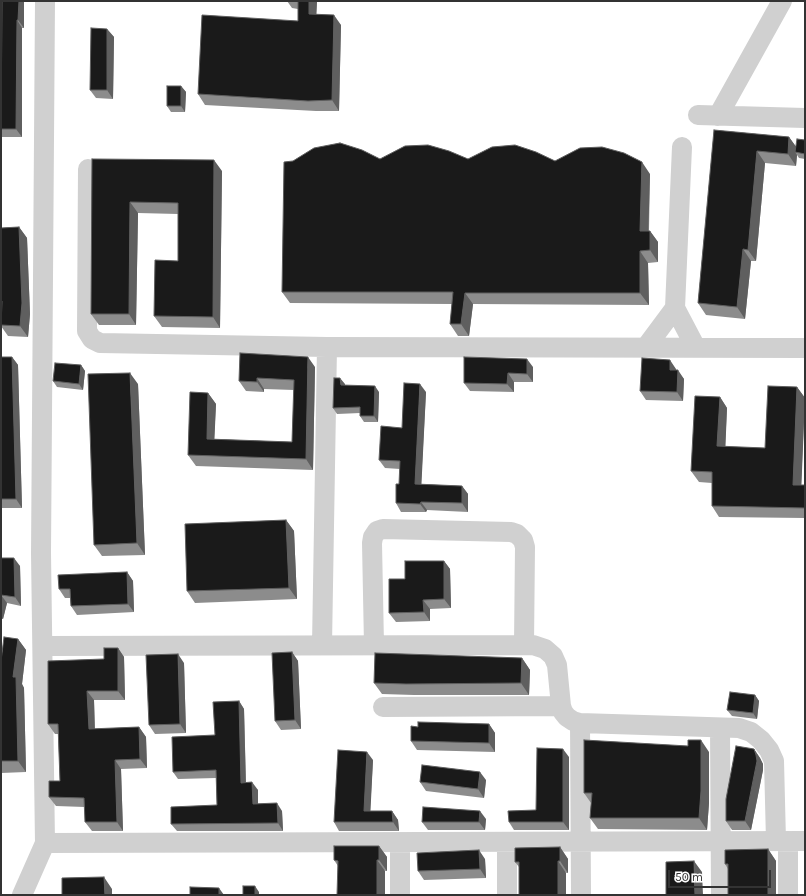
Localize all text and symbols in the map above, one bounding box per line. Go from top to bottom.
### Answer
scale bar [670,862,773,888]
text: 50 m [675,870,703,884]

